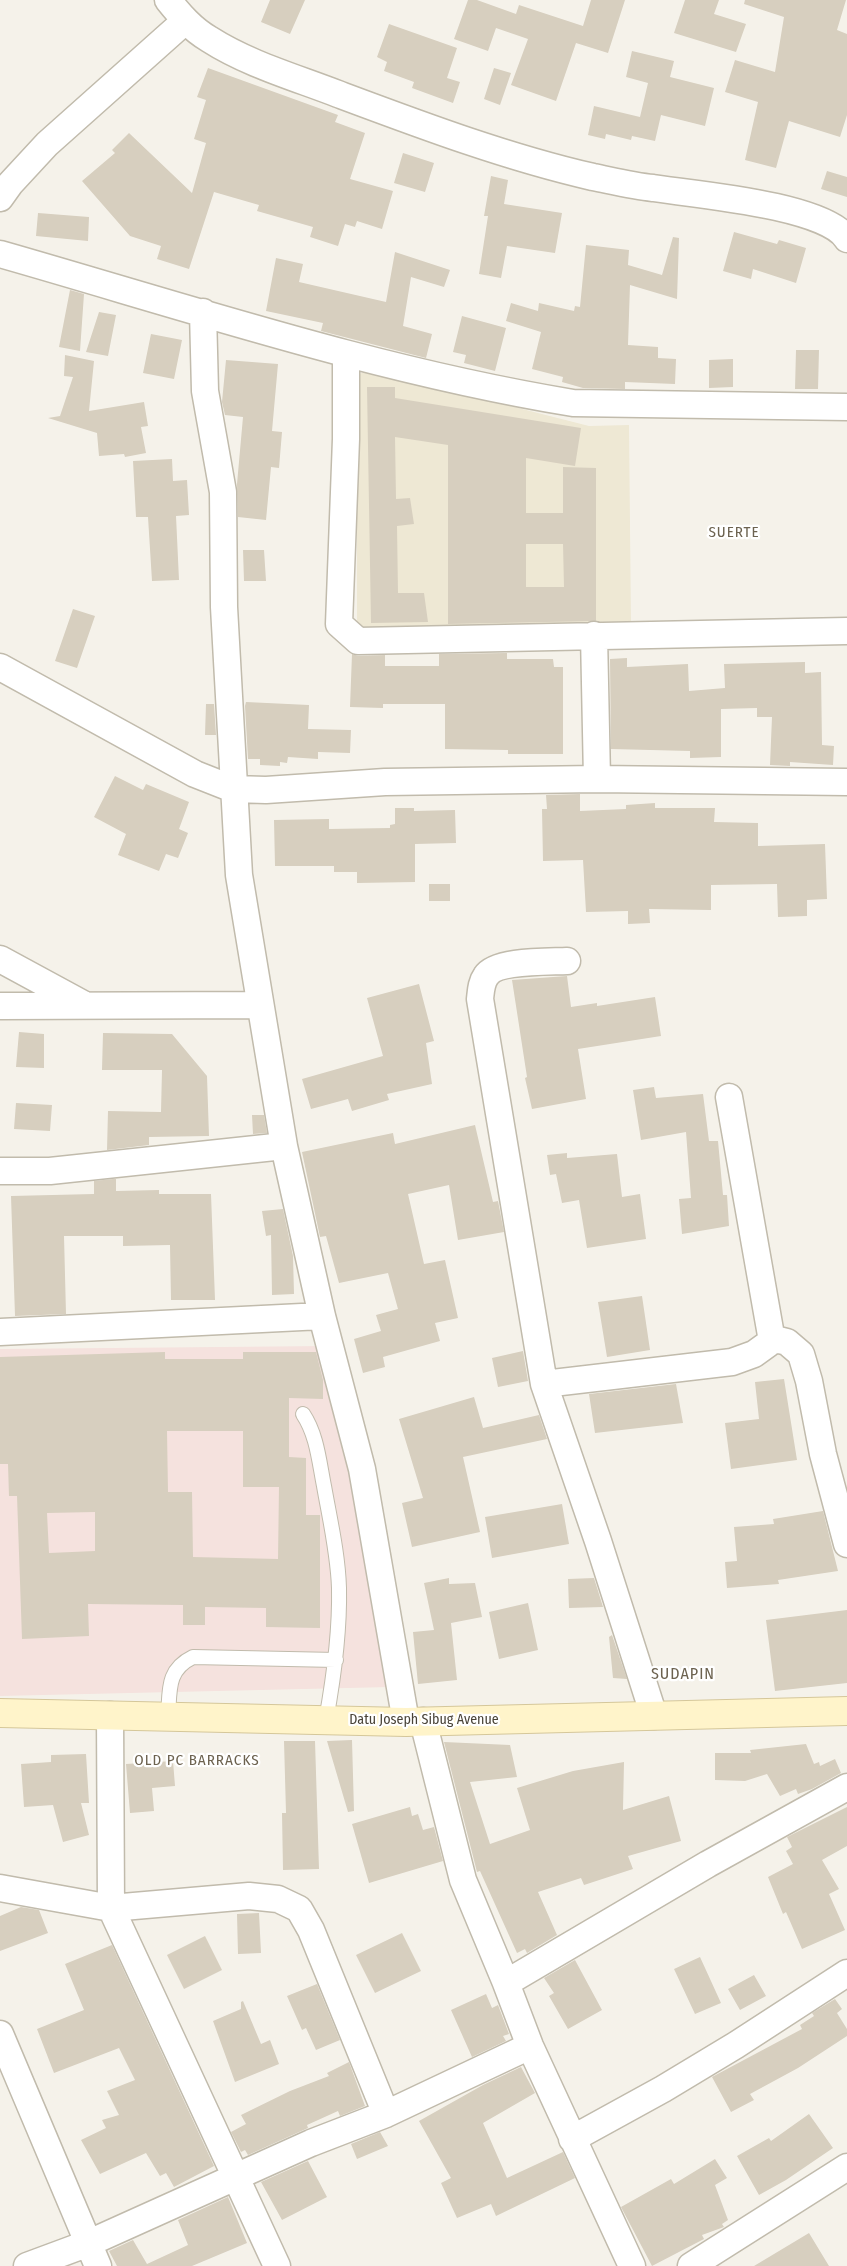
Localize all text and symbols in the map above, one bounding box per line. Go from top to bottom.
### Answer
district label: SUERTE [708,524,760,542]
district label: SUDAPIN [650,1665,716,1685]
street label: Datu Joseph Sibug Avenue [349,1712,499,1728]
district label: OLD PC BARRACKS [133,1752,261,1770]

